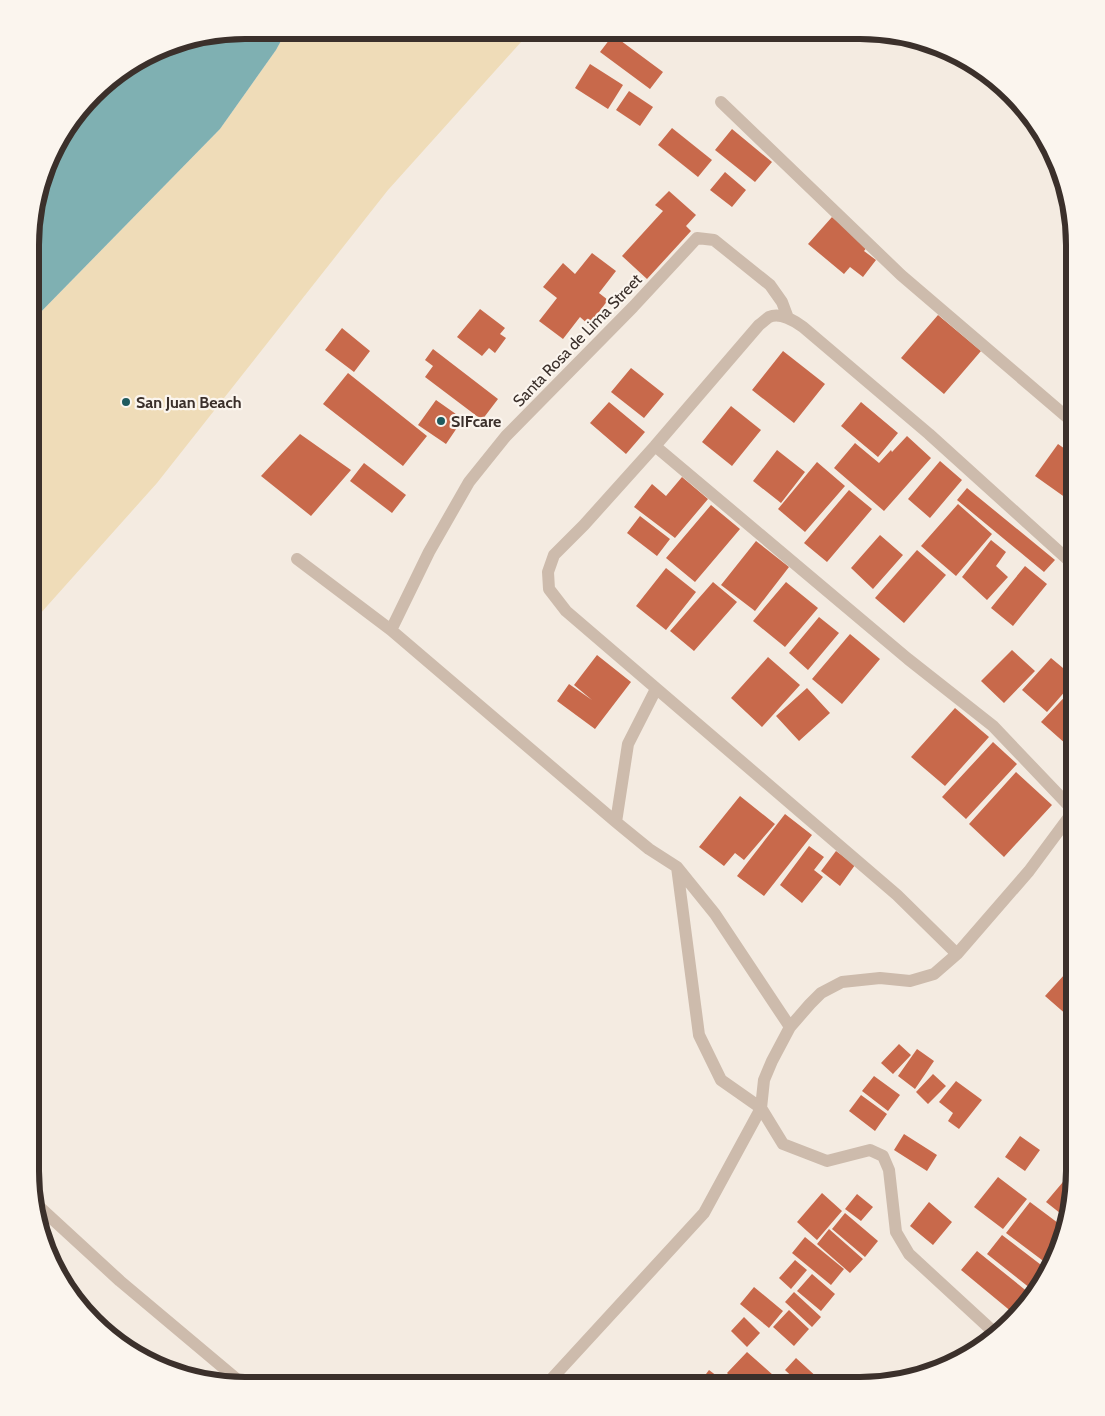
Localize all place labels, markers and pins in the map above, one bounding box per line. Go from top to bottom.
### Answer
place label: San Juan Beach [136,393,242,412]
marker: San Juan Beach [120,396,132,408]
place label: SIFcare [451,412,501,431]
marker: SIFcare [435,415,447,427]

